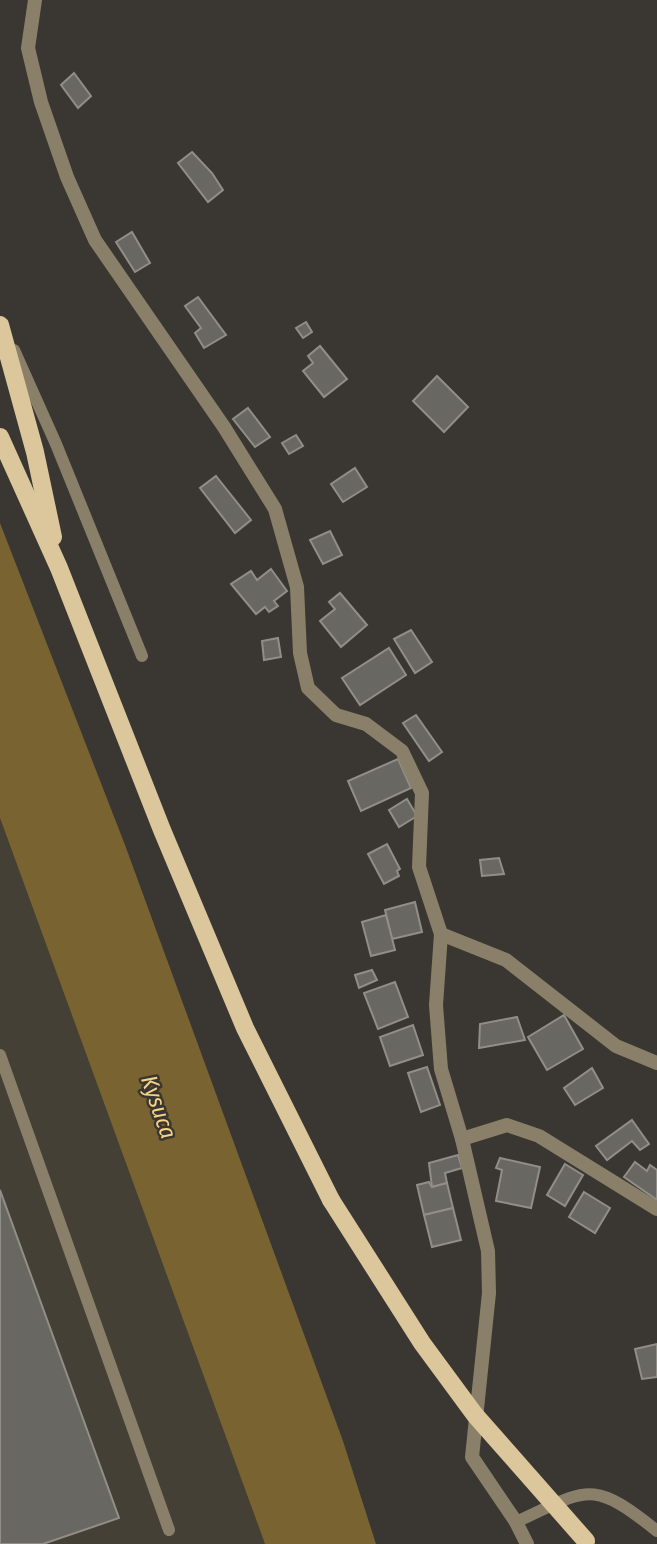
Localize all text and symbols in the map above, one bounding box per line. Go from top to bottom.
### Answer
water label: Kysuca [135,1072,183,1142]

